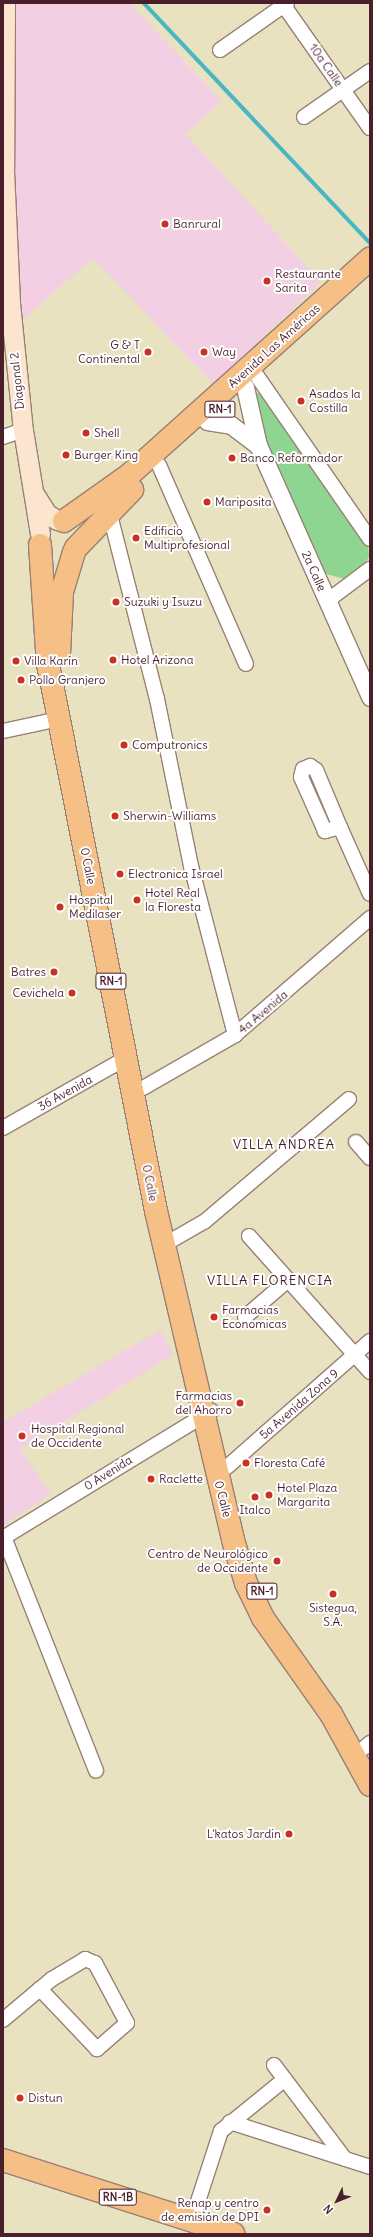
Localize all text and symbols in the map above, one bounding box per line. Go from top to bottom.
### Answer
street label: 10a Calle [306,41,346,89]
place label: Banrural [173,217,221,231]
marker: Banrural [160,219,170,229]
place label: Restaurante Sarita [275,267,341,295]
marker: Restaurante Sarita [262,276,272,286]
street label: Avenida Las Américas [225,301,323,391]
place label: G & T Continental [78,338,140,366]
place label: Way [212,345,236,359]
marker: G & T Continental [143,347,153,357]
marker: Way [199,347,209,357]
street label: Diagonal 2 [7,352,27,410]
place label: Asados la Costilla [309,387,361,415]
marker: Asados la Costilla [296,396,306,406]
road number: RN-1 [204,400,236,418]
place label: Shell [94,426,119,440]
marker: Shell [81,428,91,438]
place label: Burger King [74,448,138,462]
marker: Burger King [61,450,71,460]
place label: Banco Reformador [240,451,343,465]
marker: Banco Reformador [227,453,237,463]
place label: Mariposita [215,495,272,509]
marker: Mariposita [202,497,212,507]
place label: Edificio Multiprofesional [144,524,230,552]
marker: Edificio Multiprofesional [131,533,141,543]
street label: 2a Calle [299,549,329,593]
place label: Suzuki y Isuzu [124,595,202,609]
marker: Suzuki y Isuzu [111,597,121,607]
place label: Hotel Arizona [121,653,194,667]
place label: Villa Karin [24,654,78,668]
marker: Hotel Arizona [108,655,118,665]
marker: Villa Karin [11,656,21,666]
place label: Pollo Granjero [29,673,106,687]
marker: Pollo Granjero [16,675,26,685]
place label: Computronics [132,738,208,752]
marker: Computronics [119,740,129,750]
place label: Sherwin-Williams [123,809,216,823]
marker: Sherwin-Williams [110,811,120,821]
street label: 0 Calle [77,846,99,886]
place label: Electronica Israel [128,867,223,881]
marker: Electronica Israel [115,869,125,879]
place label: Hotel Real la Floresta [145,886,201,914]
place label: Hospital Medilaser [69,893,121,921]
marker: Hotel Real la Floresta [132,895,142,905]
marker: Hospital Medilaser [54,901,66,913]
place label: Batres [11,965,46,979]
marker: Batres [49,967,59,977]
road number: RN-1 [95,972,127,990]
place label: Cevichela [12,986,64,1000]
street label: 4a Avenida [235,987,291,1037]
marker: Cevichela [67,988,77,998]
street label: 36 Avenida [35,1072,95,1114]
district label: VILLA ANDREA [233,1137,335,1153]
street label: 0 Calle [139,1163,161,1203]
district label: VILLA FLORENCIA [207,1273,333,1289]
place label: Farmacias Economicas [222,1303,287,1331]
marker: Farmacias Economicas [209,1312,219,1322]
street label: 5a Avenida Zona 9 [257,1366,341,1442]
place label: Farmacias del Ahorro [175,1389,232,1417]
marker: Farmacias del Ahorro [235,1398,245,1408]
place label: Hospital Regional de Occidente [31,1422,124,1450]
marker: Hospital Regional de Occidente [16,1430,28,1442]
street label: 0 Avenida [81,1453,135,1493]
place label: Floresta Café [254,1456,325,1470]
marker: Floresta Café [241,1458,251,1468]
place label: Raclette [159,1472,203,1486]
marker: Raclette [146,1474,156,1484]
street label: 0 Calle [212,1479,234,1519]
place label: Hotel Plaza Margarita [277,1481,337,1509]
marker: Hotel Plaza Margarita [264,1490,274,1500]
marker: Italco [250,1492,260,1502]
place label: Italco [239,1503,271,1517]
place label: Centro de Neurológico de Occidente [148,1547,268,1575]
marker: Centro de Neurológico de Occidente [271,1555,283,1567]
road number: RN-1 [246,1582,278,1600]
marker: Sistegua, S.A. [328,1589,338,1599]
place label: Sistegua, S.A. [309,1601,357,1629]
place label: L'katos Jardin [207,1827,281,1841]
marker: L'katos Jardin [284,1829,294,1839]
place label: Distun [28,2091,63,2105]
marker: Distun [15,2093,25,2103]
north arrow [317,2181,357,2221]
road number: RN-1B [98,2188,138,2206]
place label: Renap y centro de emisión de DPI [161,2196,259,2224]
text: N [321,2202,336,2217]
marker: Renap y centro de emisión de DPI [262,2205,272,2215]

